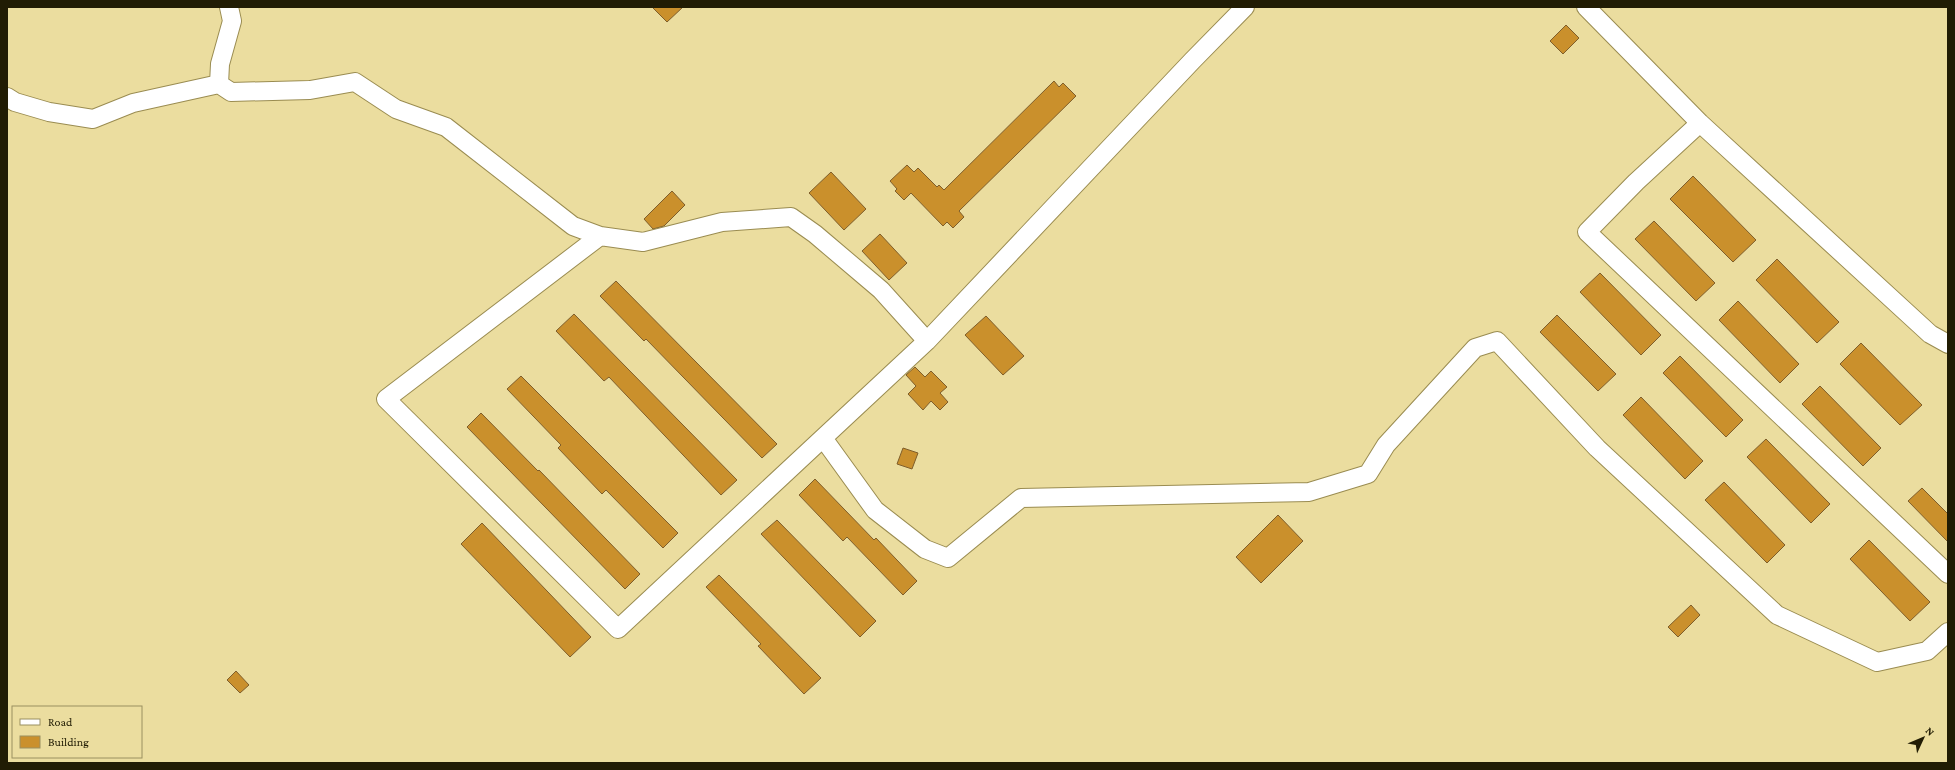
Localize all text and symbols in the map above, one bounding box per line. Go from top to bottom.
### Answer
legend [12,706,142,758]
text: Road [48,715,73,729]
north arrow [1903,718,1943,758]
text: N [1923,724,1937,738]
text: Building [48,735,89,749]

